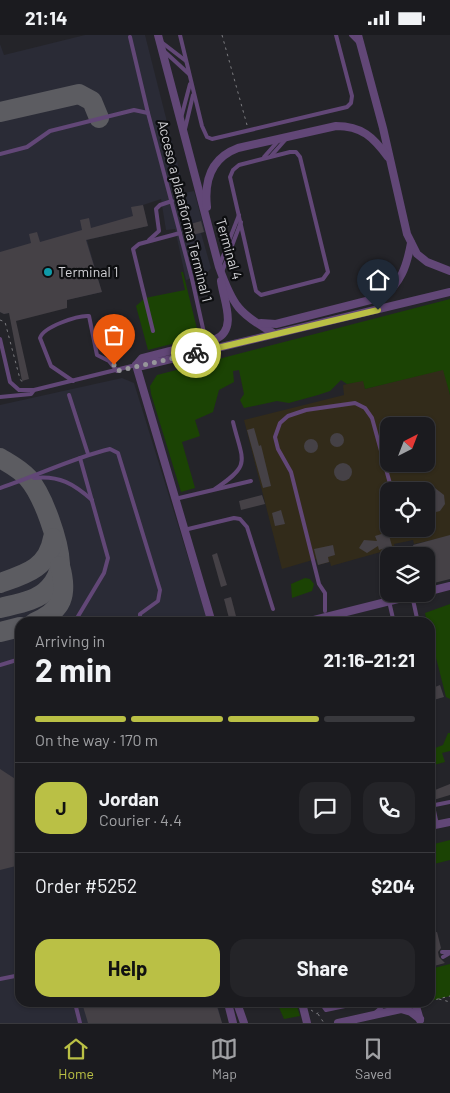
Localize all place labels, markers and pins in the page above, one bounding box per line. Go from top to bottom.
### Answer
pin [357,259,399,310]
place label: Terminal 1 [58,263,118,280]
marker: Terminal 1 [42,266,54,278]
pin [93,314,135,365]

